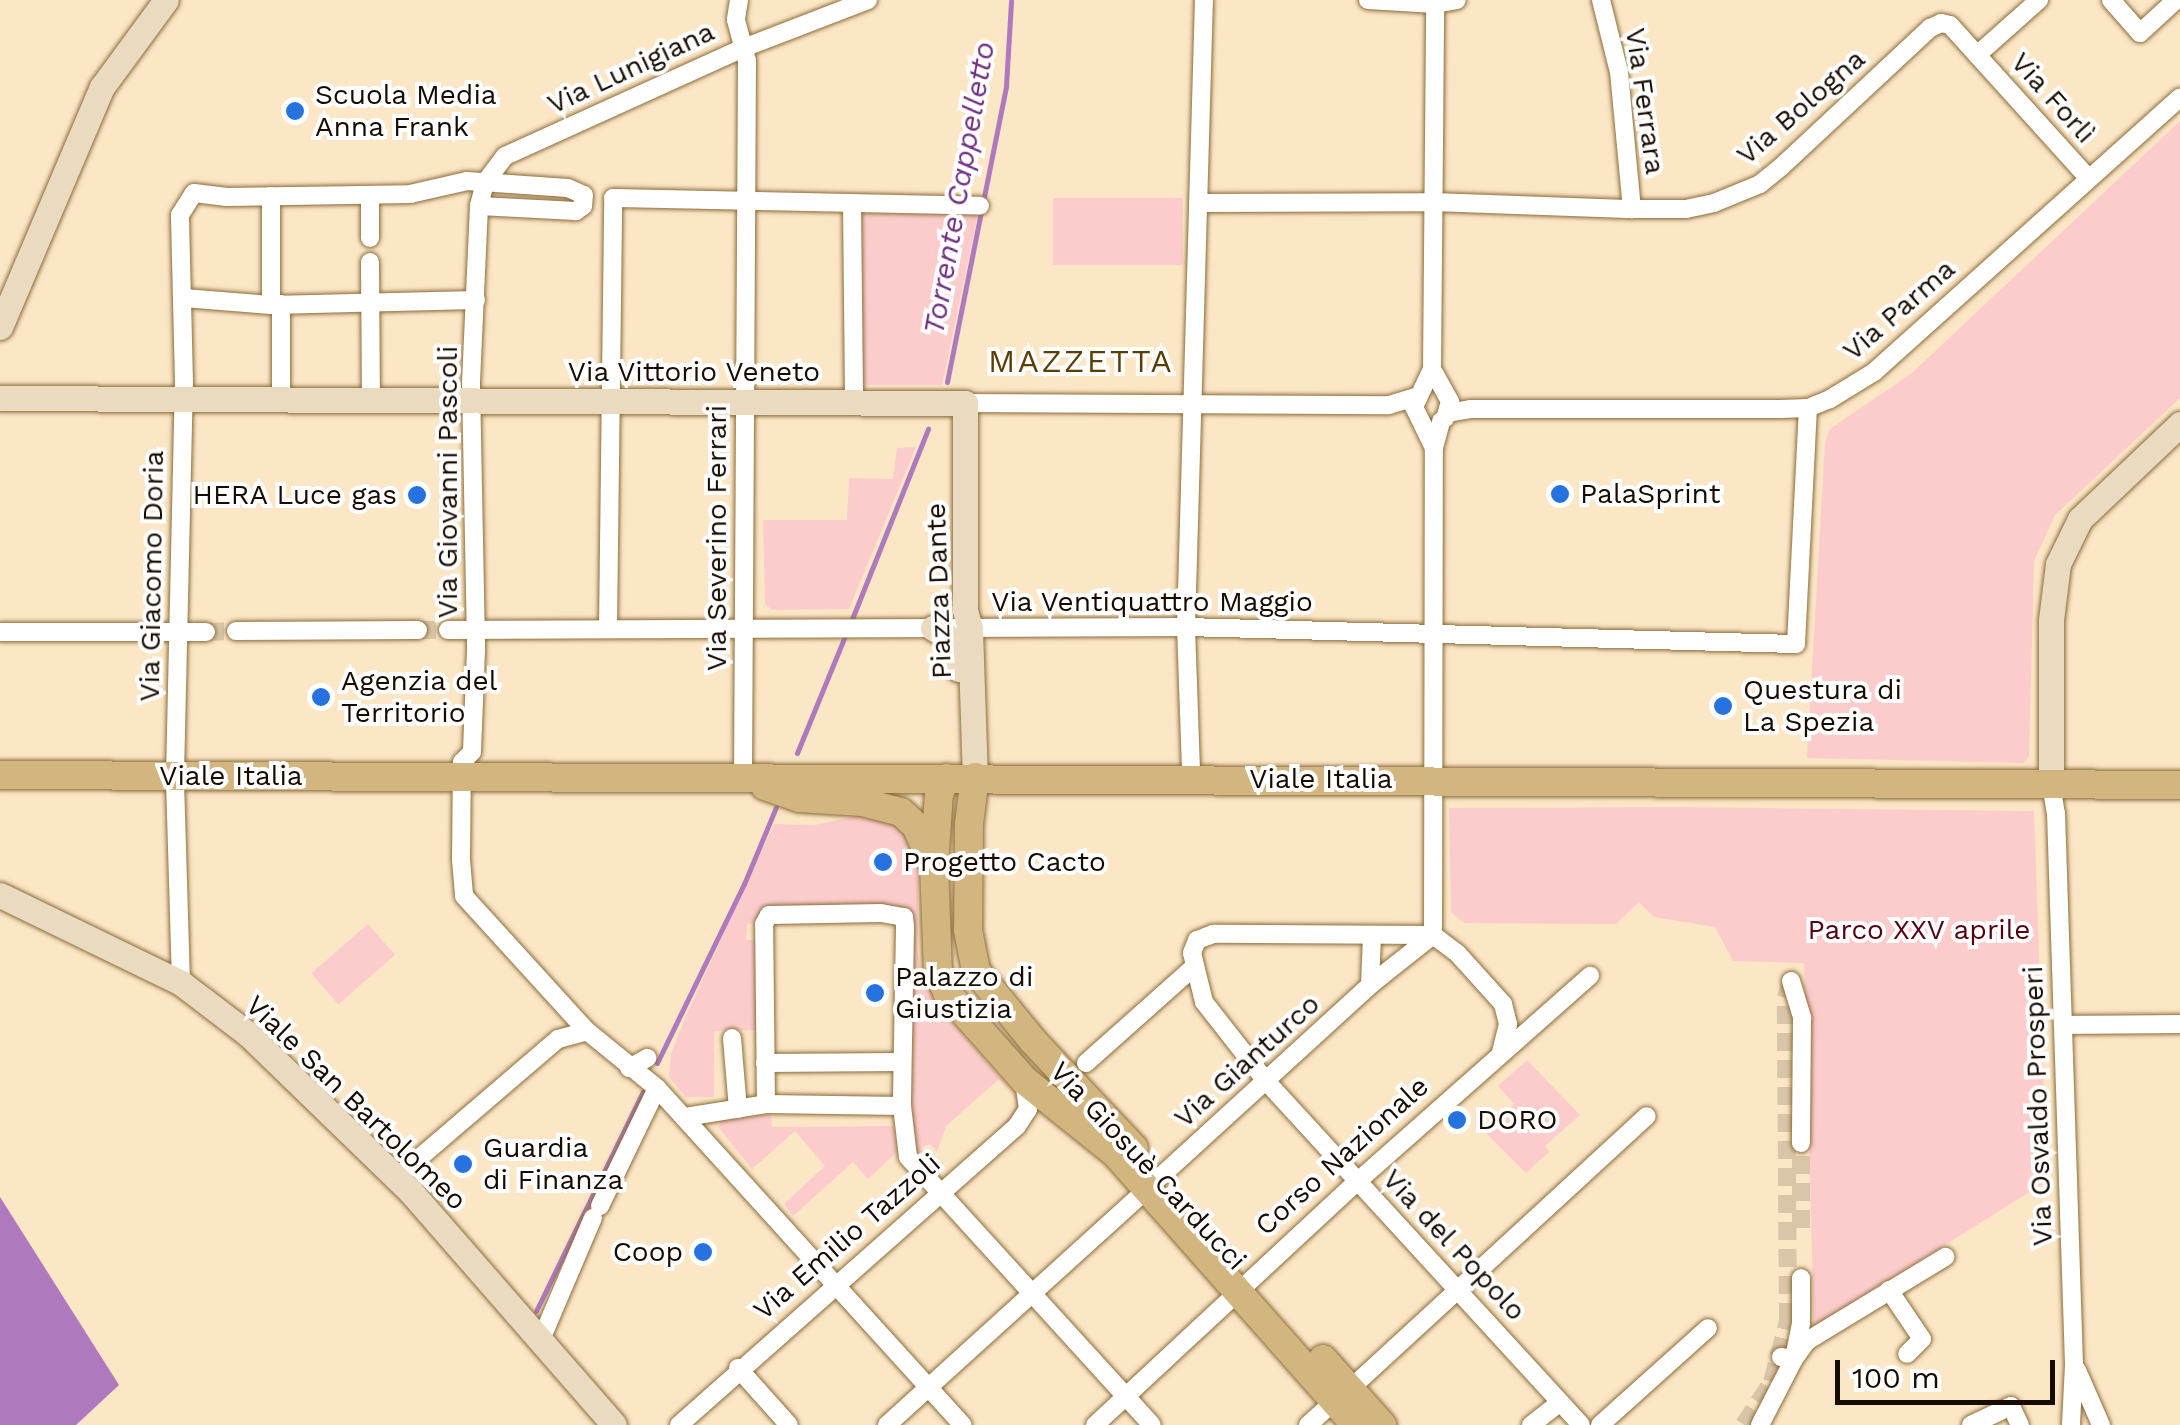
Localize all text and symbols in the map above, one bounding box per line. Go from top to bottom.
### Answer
street label: Via Lunigiana [542,15,720,121]
street label: Via Ferrara [1618,25,1672,177]
water label: Torrente Cappelletto [916,39,1002,337]
street label: Via Bologna [1730,42,1872,172]
street label: Via Forlì [2003,46,2103,150]
place label: Scuola Media Anna Frank [315,78,497,144]
marker: Scuola Media Anna Frank [284,100,306,122]
street label: Via Parma [1836,252,1962,368]
district label: MAZZETTA [988,342,1174,380]
street label: Via Giovanni Pascoli [431,345,465,619]
street label: Via Vittorio Veneto [567,355,821,389]
street label: Via Severino Ferrari [700,405,734,671]
street label: Via Giacomo Doria [133,450,171,702]
place label: PalaSprint [1580,477,1720,511]
place label: HERA Luce gas [191,478,397,512]
marker: PalaSprint [1549,483,1571,505]
marker: HERA Luce gas [406,484,428,506]
street label: Piazza Dante [919,502,959,680]
street label: Via Ventiquattro Maggio [990,585,1314,619]
place label: Agenzia del Territorio [341,664,498,730]
place label: Questura di La Spezia [1743,673,1903,739]
marker: Agenzia del Territorio [310,686,332,708]
marker: Questura di La Spezia [1712,695,1734,717]
street label: Viale Italia [159,759,303,793]
street label: Viale Italia [1249,762,1393,796]
place label: Progetto Cacto [903,845,1106,879]
marker: Progetto Cacto [872,851,894,873]
park label: Parco XXV aprile [1807,913,2031,947]
place label: Palazzo di Giustizia [895,960,1033,1026]
street label: Via Osvaldo Prosperi [2016,965,2060,1247]
marker: Palazzo di Giustizia [864,982,886,1004]
street label: Via Gianturco [1167,987,1327,1135]
street label: Viale San Bartolomeo [238,989,474,1217]
street label: Via Giosuè Carducci [1043,1055,1253,1277]
street label: Corso Nazionale [1249,1069,1435,1243]
place label: DORO [1477,1103,1558,1137]
marker: DORO [1446,1109,1468,1131]
place label: Guardia di Finanza [483,1131,623,1197]
street label: Via Emilio Tazzoli [746,1146,948,1328]
marker: Guardia di Finanza [452,1153,474,1175]
street label: Via del Popolo [1375,1162,1533,1328]
place label: Coop [613,1235,683,1269]
marker: Coop [692,1241,714,1263]
scale bar [1840,1340,2060,1402]
text: 100 m [1852,1360,1940,1395]

